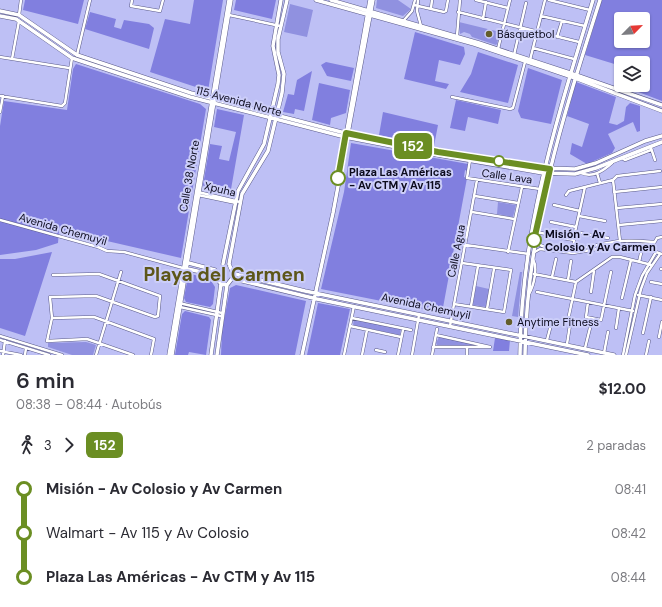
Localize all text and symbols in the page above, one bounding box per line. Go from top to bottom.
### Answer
north arrow [614,12,650,48]
map controls [614,12,650,92]
place label: Básquetbol [497,27,555,41]
marker: Básquetbol [484,29,494,39]
button: layers [614,56,650,92]
street label: 115 Avenida Norte [195,83,283,119]
line badge: 152 [390,133,436,159]
text: 152 [402,137,424,155]
street label: Calle 38 Norte [176,139,202,213]
unlabelled marker [493,155,505,167]
place label: Plaza Las Américas - Av CTM y Av 115 [349,165,452,192]
street label: Calle Lava [481,166,533,186]
marker: Plaza Las Américas - Av CTM y Av 115 [330,170,346,186]
street label: Xpuha [203,179,237,199]
street label: Avenida Chemuyil [17,210,109,248]
street label: Calle Agua [444,223,468,279]
place label: Misión - Av Colosio y Av Carmen [545,227,656,254]
marker: Misión - Av Colosio y Av Carmen [526,232,542,248]
district label: Playa del Carmen [143,262,305,287]
street label: Avenida Chemuyil [380,290,472,322]
place label: Anytime Fitness [517,315,599,329]
marker: Anytime Fitness [504,317,514,327]
text: 6 min [16,366,75,395]
text: $12.00 [599,379,646,399]
text: 08:38 – 08:44 · Autobús [16,396,162,413]
icon: walk [16,434,38,456]
icon: forward [58,434,80,456]
text: 152 [94,436,115,454]
text: 3 [44,437,52,454]
text: 2 paradas [586,437,646,454]
text: Misión - Av Colosio y Av Carmen [46,479,282,499]
text: 08:41 [615,481,646,498]
text: Walmart - Av 115 y Av Colosio [46,523,249,543]
text: 08:42 [611,525,646,542]
text: Plaza Las Américas - Av CTM y Av 115 [46,567,315,587]
text: 08:44 [611,569,646,586]

